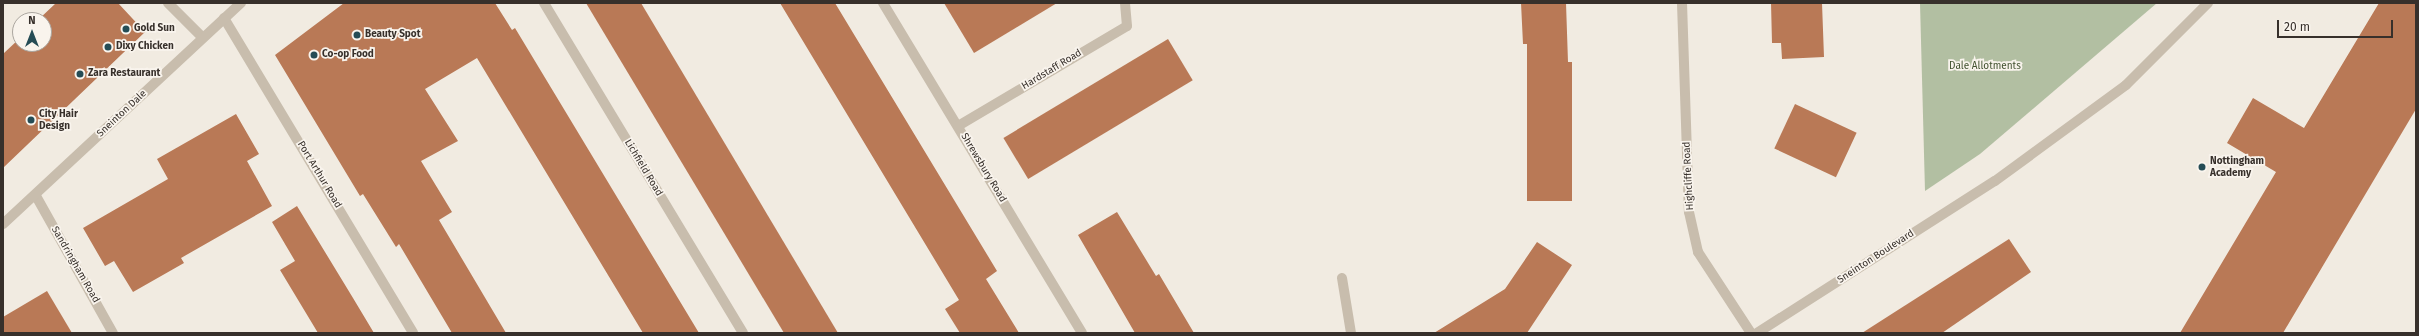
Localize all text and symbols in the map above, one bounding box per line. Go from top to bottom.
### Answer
north arrow [12,12,52,52]
scale bar [2279,12,2395,38]
text: N [28,14,36,27]
text: 20 m [2284,20,2310,34]
place label: Gold Sun [134,23,175,35]
marker: Gold Sun [121,24,131,34]
place label: Beauty Spot [365,29,421,41]
marker: Beauty Spot [352,30,362,40]
place label: Dixy Chicken [116,41,174,53]
marker: Dixy Chicken [103,42,113,52]
street label: Hardstaff Road [1020,47,1084,93]
place label: Co-op Food [322,49,374,61]
marker: Co-op Food [309,50,319,60]
park label: Dale Allotments [1949,61,2021,73]
place label: Zara Restaurant [88,68,160,80]
marker: Zara Restaurant [75,69,85,79]
street label: Sneinton Dale [95,88,149,140]
place label: City Hair Design [39,108,78,132]
marker: City Hair Design [26,115,36,125]
street label: Shrewsbury Road [958,131,1008,205]
street label: Lichfield Road [621,137,665,199]
street label: Port Arthur Road [294,139,344,211]
street label: Highcliffe Road [1681,141,1697,211]
place label: Nottingham Academy [2210,155,2264,178]
marker: Nottingham Academy [2197,162,2207,172]
street label: Sandringham Road [48,225,102,305]
street label: Sneinton Boulevard [1835,228,1917,286]

